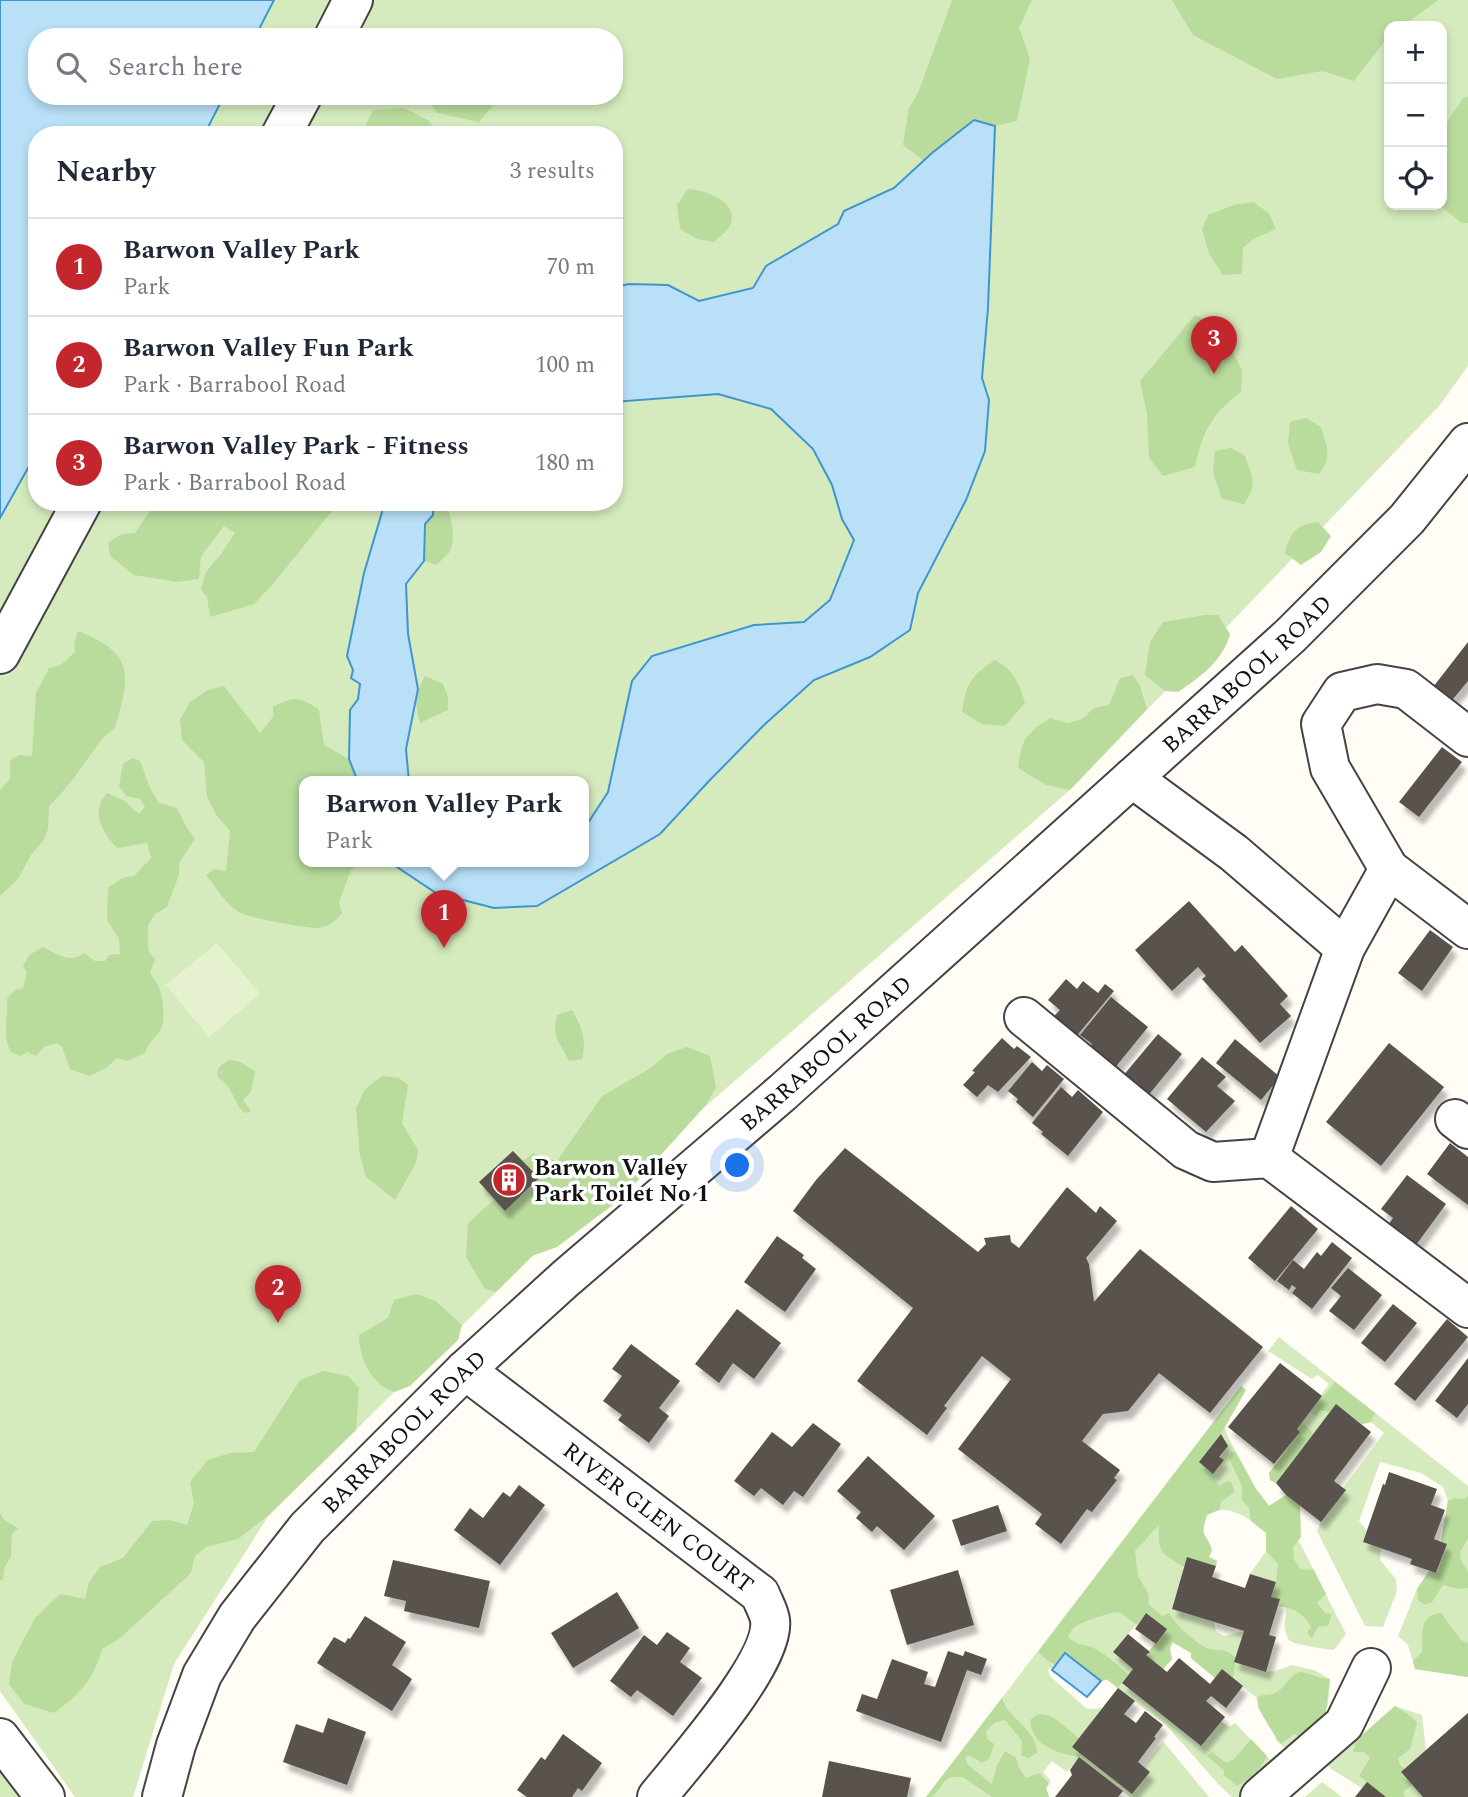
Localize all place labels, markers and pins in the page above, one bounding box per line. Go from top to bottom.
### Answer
pin: 3 [1191,316,1237,374]
pin: 1 [421,890,467,948]
place label: Barwon Valley Park Toilet No 1 [534,1151,709,1212]
building icon: Barwon Valley Park Toilet No 1 [490,1161,528,1199]
pin: 2 [255,1265,301,1323]

